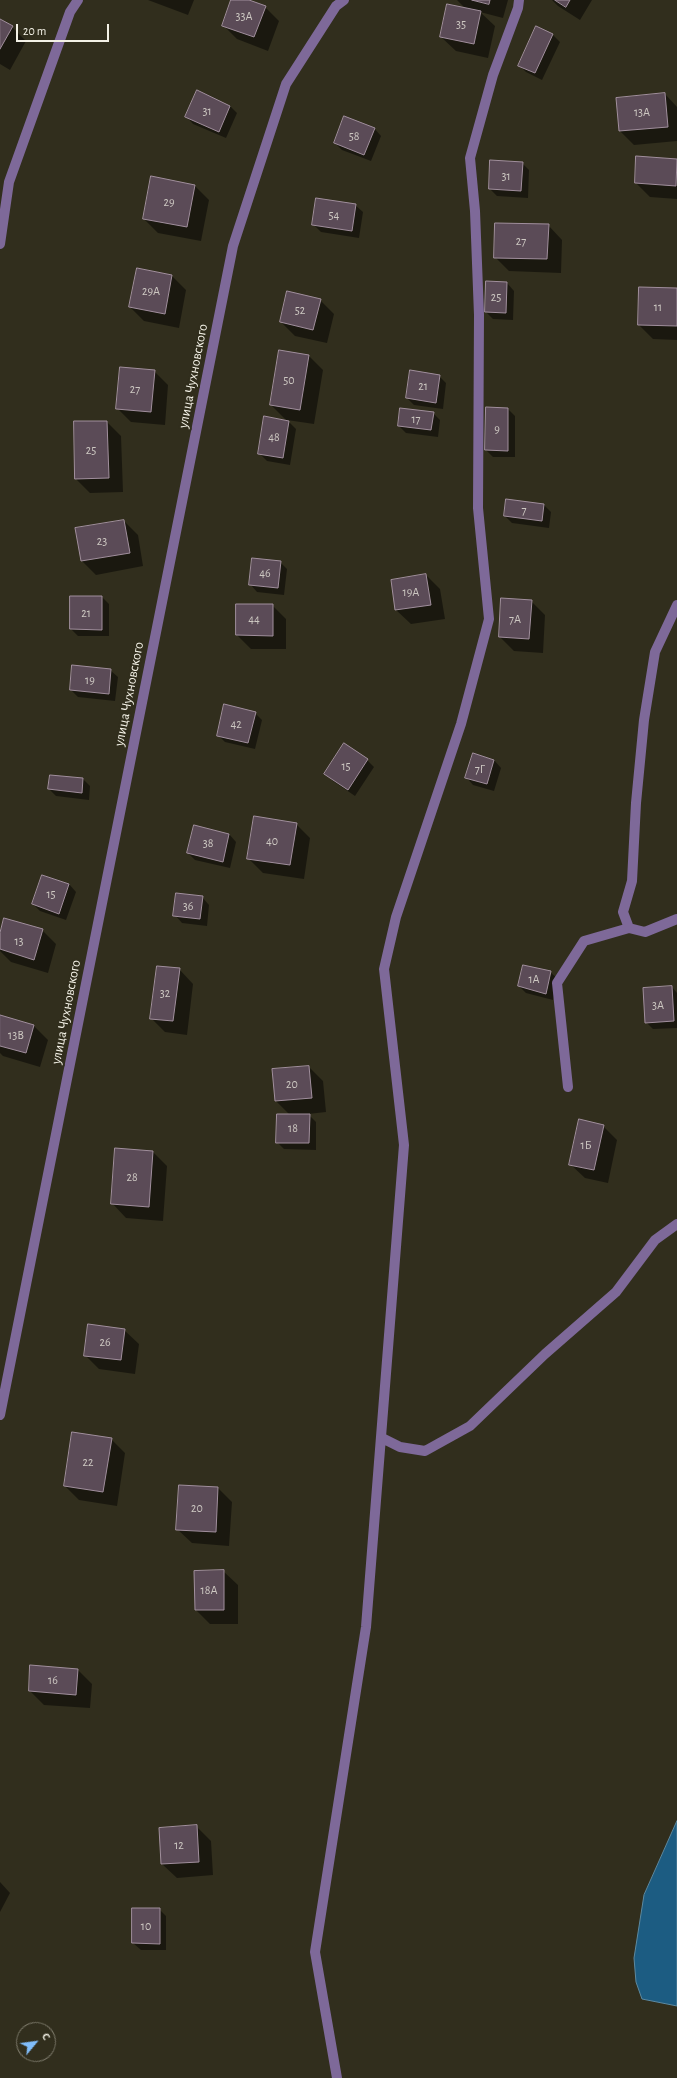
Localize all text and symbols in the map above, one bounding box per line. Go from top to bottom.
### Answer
house number: 33А [236,9,252,23]
scale bar [18,16,111,42]
house number: 35 [456,17,466,31]
text: 20 m [23,25,46,37]
house number: 31 [202,104,212,118]
house number: 13А [634,105,650,119]
house number: 58 [349,129,359,143]
house number: 31 [501,169,511,183]
house number: 29 [163,195,175,209]
house number: 54 [329,208,339,222]
house number: 27 [516,234,526,248]
house number: 29А [142,284,160,298]
house number: 25 [491,290,501,304]
house number: 11 [654,300,662,314]
house number: 52 [295,303,305,317]
street label: улица Чухновского [175,322,211,430]
house number: 50 [283,373,295,387]
house number: 21 [418,379,428,393]
house number: 27 [130,382,140,396]
house number: 17 [411,412,421,426]
house number: 9 [494,422,500,436]
house number: 48 [268,430,280,444]
house number: 25 [86,443,96,457]
house number: 7 [521,503,527,517]
house number: 23 [97,534,107,548]
house number: 46 [259,566,271,580]
house number: 19А [403,585,419,599]
house number: 21 [81,606,91,620]
house number: 44 [248,612,260,626]
house number: 7А [509,612,521,626]
street label: улица Чухновского [111,640,147,748]
house number: 19 [85,673,95,687]
house number: 42 [230,717,242,731]
house number: 15 [341,759,351,773]
house number: 7Г [475,762,485,776]
house number: 40 [266,834,278,848]
house number: 38 [203,836,213,850]
house number: 15 [46,887,56,901]
house number: 36 [183,899,193,913]
house number: 13 [14,934,24,948]
street label: улица Чухновского [48,958,84,1066]
house number: 1А [528,972,540,986]
house number: 32 [160,986,170,1000]
house number: 3А [652,998,664,1012]
house number: 13В [8,1028,24,1042]
house number: 20 [286,1077,298,1091]
house number: 18 [288,1121,298,1135]
house number: 1Б [581,1138,591,1152]
house number: 28 [126,1170,138,1184]
house number: 26 [99,1335,111,1349]
house number: 22 [83,1455,93,1469]
house number: 20 [191,1501,203,1515]
house number: 18А [201,1583,217,1597]
house number: 16 [48,1673,58,1687]
house number: 12 [174,1838,184,1852]
house number: 10 [141,1919,151,1933]
north arrow [16,2022,56,2062]
text: С [40,2031,52,2042]

